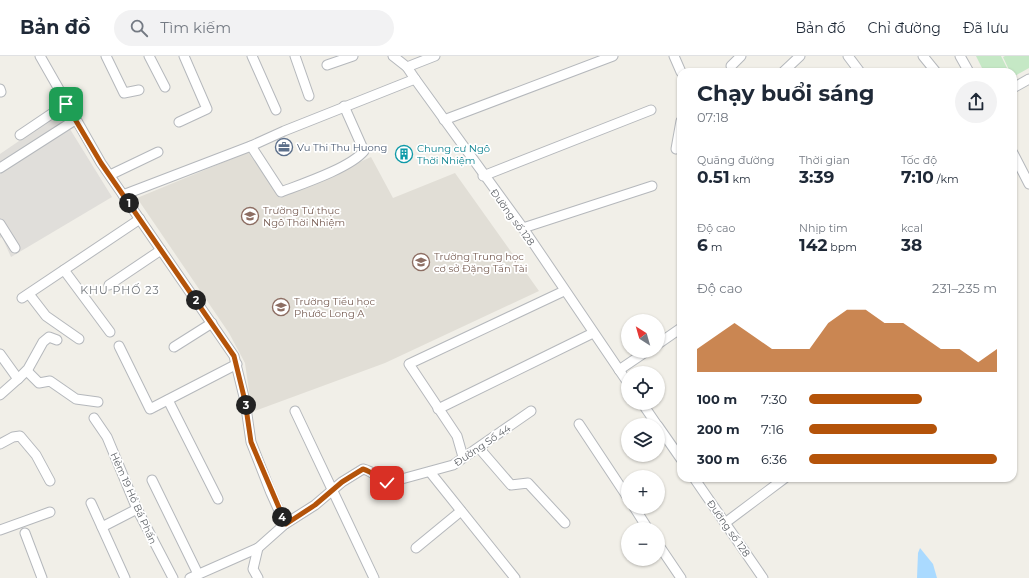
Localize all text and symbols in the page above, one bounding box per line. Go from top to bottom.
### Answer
search box [114,10,394,46]
text: Bản đồ [20,16,90,39]
icon: search [128,17,150,39]
text: Tìm kiếm [160,18,231,37]
text: Bản đồ [795,19,846,37]
text: Chỉ đường [868,19,941,37]
text: Đã lưu [963,19,1009,37]
text: Chạy buổi sáng [697,80,874,107]
button: share [955,81,997,123]
pin [49,87,83,121]
icon: arrive [55,93,77,115]
text: 07:18 [697,109,729,125]
office icon: Vu Thi Thu Huong [274,137,294,157]
place label: Vu Thi Thu Huong [297,141,387,154]
place label: Chung cư Ngô Thời Nhiệm [417,142,490,167]
building icon: Chung cư Ngô Thời Nhiệm [394,144,414,164]
text: Quãng đường [697,153,775,167]
text: Thời gian [799,153,850,167]
text: Tốc độ [901,153,937,167]
text: 0.51 [697,167,730,187]
text: 3:39 [799,167,834,187]
text: 7:10 [901,167,934,187]
text: km [730,172,751,186]
text: /km [934,172,959,186]
street label: Đường số 128 [488,186,537,248]
pin: 1 [119,193,139,213]
text: 1 [127,196,131,210]
place label: Trường Tư thục Ngô Thời Nhiệm [263,204,345,229]
school or university icon: Trường Tư thục Ngô Thời Nhiệm [240,206,260,226]
text: Độ cao [697,221,736,235]
text: Nhịp tim [799,221,848,235]
text: kcal [901,221,923,235]
text: 6 [697,235,708,255]
text: 142 [799,235,827,255]
text: 38 [901,235,922,255]
text: m [708,240,722,254]
text: bpm [827,240,857,254]
place label: Trường Trung học cơ sở Đặng Tấn Tài [434,250,527,275]
school or university icon: Trường Trung học cơ sở Đặng Tấn Tài [411,252,431,272]
text: Độ cao [697,280,743,296]
text: 231–235 m [932,280,997,296]
district label: KHU PHỐ 23 [80,283,160,297]
pin: 2 [186,290,206,310]
text: 2 [193,293,199,307]
place label: Trường Tiểu học Phước Long A [294,295,376,320]
school or university icon: Trường Tiểu học Phước Long A [271,297,291,317]
north arrow [621,314,665,358]
map controls [621,314,665,566]
button: locate [621,366,665,410]
text: 100 m [697,391,737,407]
text: 7:30 [761,391,787,407]
pin: 3 [236,395,256,415]
text: 3 [243,398,249,412]
button: layers [621,418,665,462]
street label: Đường Số 44 [451,421,513,469]
text: 200 m [697,421,740,437]
text: 7:16 [761,421,784,437]
street label: Hẻm 19 Hồ Bá Phấn [107,450,160,546]
text: 300 m [697,451,740,467]
text: 6:36 [761,451,787,467]
pin [370,466,404,500]
button: + [621,470,665,514]
icon: check [376,472,398,494]
street label: Đường số 128 [704,497,753,559]
pin: 4 [272,507,292,527]
text: 4 [278,510,286,524]
button: − [621,522,665,566]

